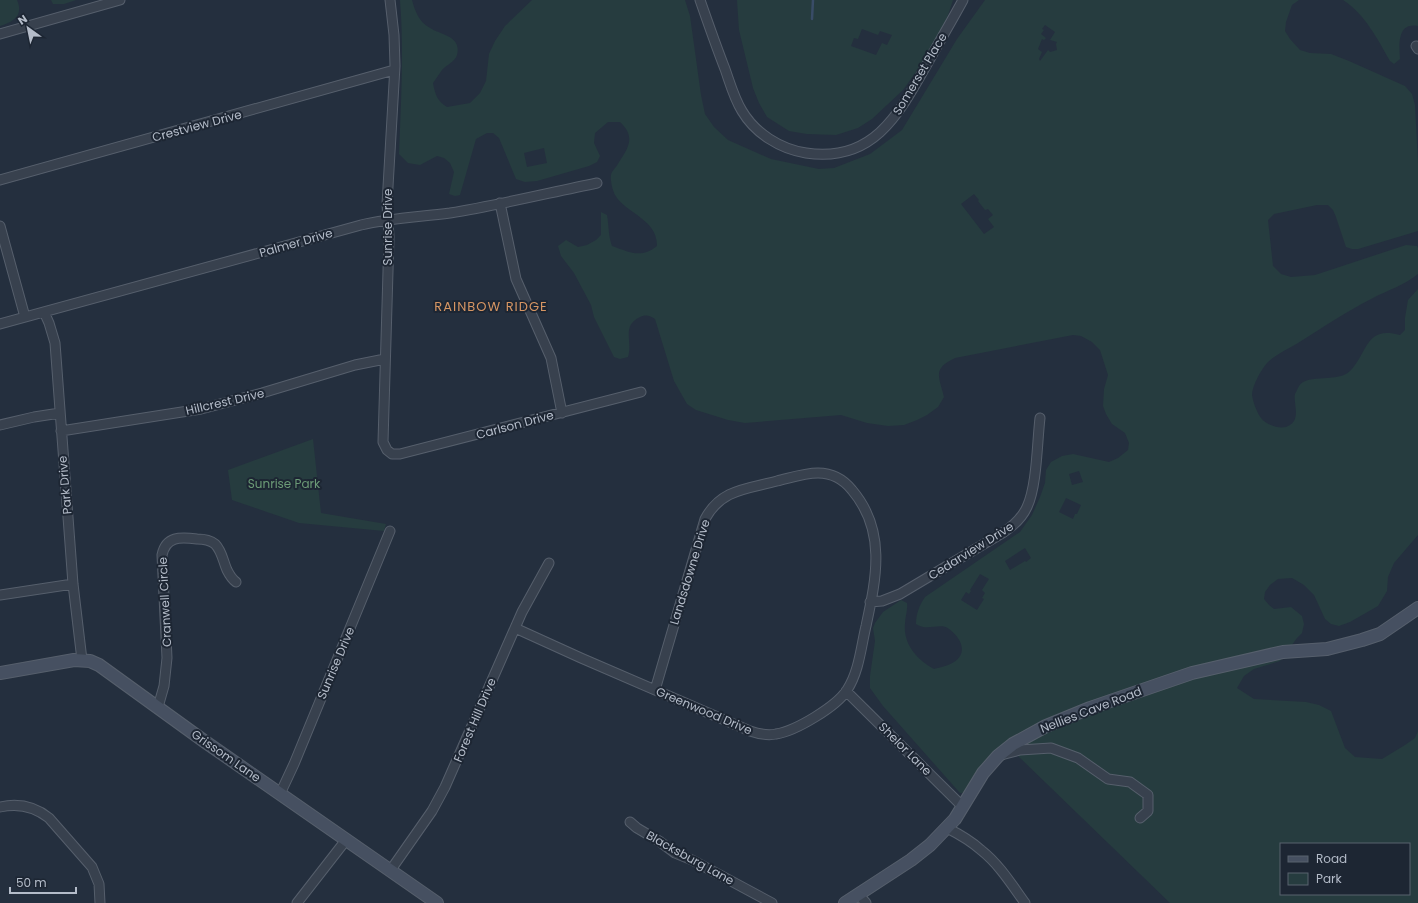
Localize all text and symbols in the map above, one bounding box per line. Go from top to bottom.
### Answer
north arrow [8,8,48,48]
text: N [15,11,30,29]
street label: Somerset Place [888,29,951,118]
street label: Crestview Drive [150,105,244,146]
street label: Sunrise Drive [379,189,396,265]
street label: Palmer Drive [257,224,335,261]
district label: RAINBOW RIDGE [434,297,548,316]
street label: Hillcrest Drive [184,384,266,419]
street label: Carlson Drive [474,406,556,443]
street label: Park Drive [53,455,76,515]
park label: Sunrise Park [248,475,321,492]
street label: Landsdowne Drive [665,517,714,627]
street label: Cedarview Drive [925,517,1017,584]
street label: Cranwell Circle [154,556,175,648]
street label: Sunrise Drive [313,624,358,701]
street label: Forest Hill Drive [449,675,500,765]
street label: Nellies Cave Road [1038,682,1144,737]
street label: Greenwood Drive [653,683,755,738]
street label: Shelor Lane [875,718,936,779]
street label: Grissom Lane [188,725,264,786]
street label: Blacksburg Lane [643,826,737,889]
legend [1280,843,1410,895]
text: Road [1316,850,1347,867]
scale bar [10,869,76,895]
text: Park [1316,870,1343,887]
text: 50 m [16,874,47,891]

